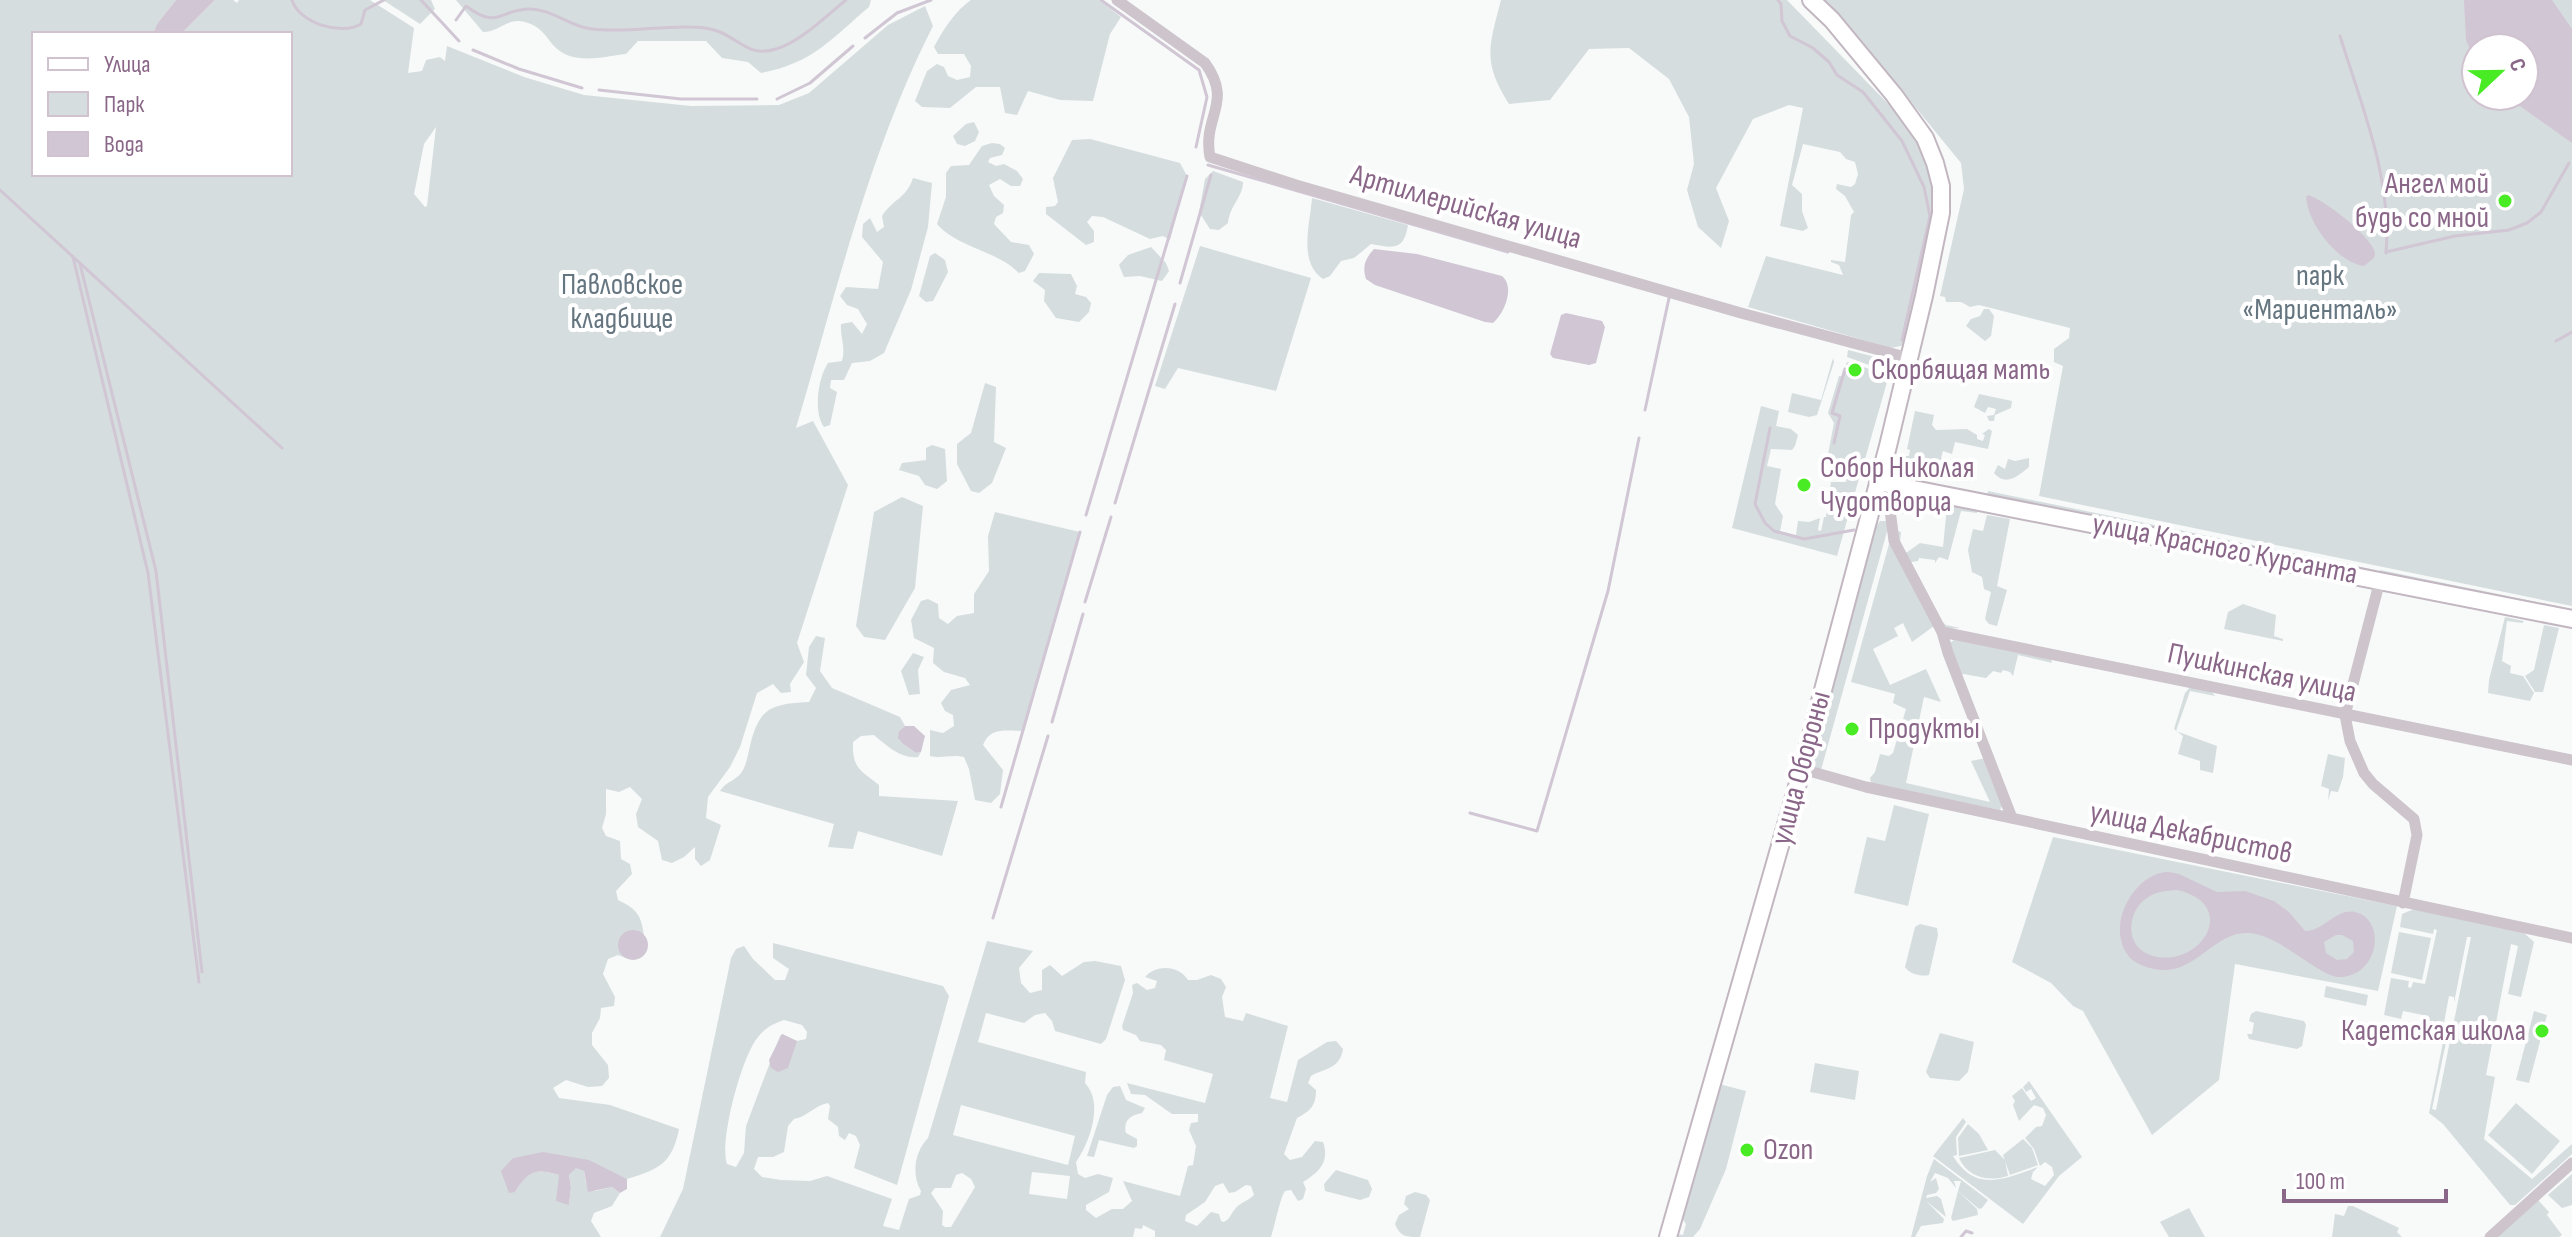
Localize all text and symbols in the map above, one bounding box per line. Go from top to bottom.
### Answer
legend [32,32,292,176]
north arrow [2460,32,2540,112]
text: Улица [104,50,150,79]
text: С [2503,55,2532,75]
text: Парк [104,90,145,119]
text: Вода [104,130,144,159]
street label: Артиллерийская улица [1345,157,1586,257]
place label: Ангел мой будь со мной [2355,166,2489,236]
marker: Ангел мой будь со мной [2496,192,2514,210]
park label: парк «Мариенталь» [2242,258,2398,328]
park label: Павловское кладбище [561,267,683,337]
place label: Скорбящая мать [1871,352,2050,388]
marker: Скорбящая мать [1846,361,1864,379]
place label: Собор Николая Чудотворца [1820,450,1974,520]
marker: Собор Николая Чудотворца [1795,476,1813,494]
street label: улица Красного Курсанта [2089,506,2361,592]
street label: Пушкинская улица [2164,635,2360,711]
street label: улица Обороны [1763,687,1839,849]
place label: Продукты [1868,711,1980,747]
marker: Продукты [1843,720,1861,738]
street label: улица Декабристов [2087,794,2295,872]
place label: Кадетская школа [2341,1013,2526,1049]
marker: Кадетская школа [2533,1022,2551,1040]
place label: Ozon [1763,1132,1813,1168]
marker: Ozon [1738,1141,1756,1159]
scale bar [2284,1153,2446,1203]
text: 100 m [2296,1167,2345,1196]

